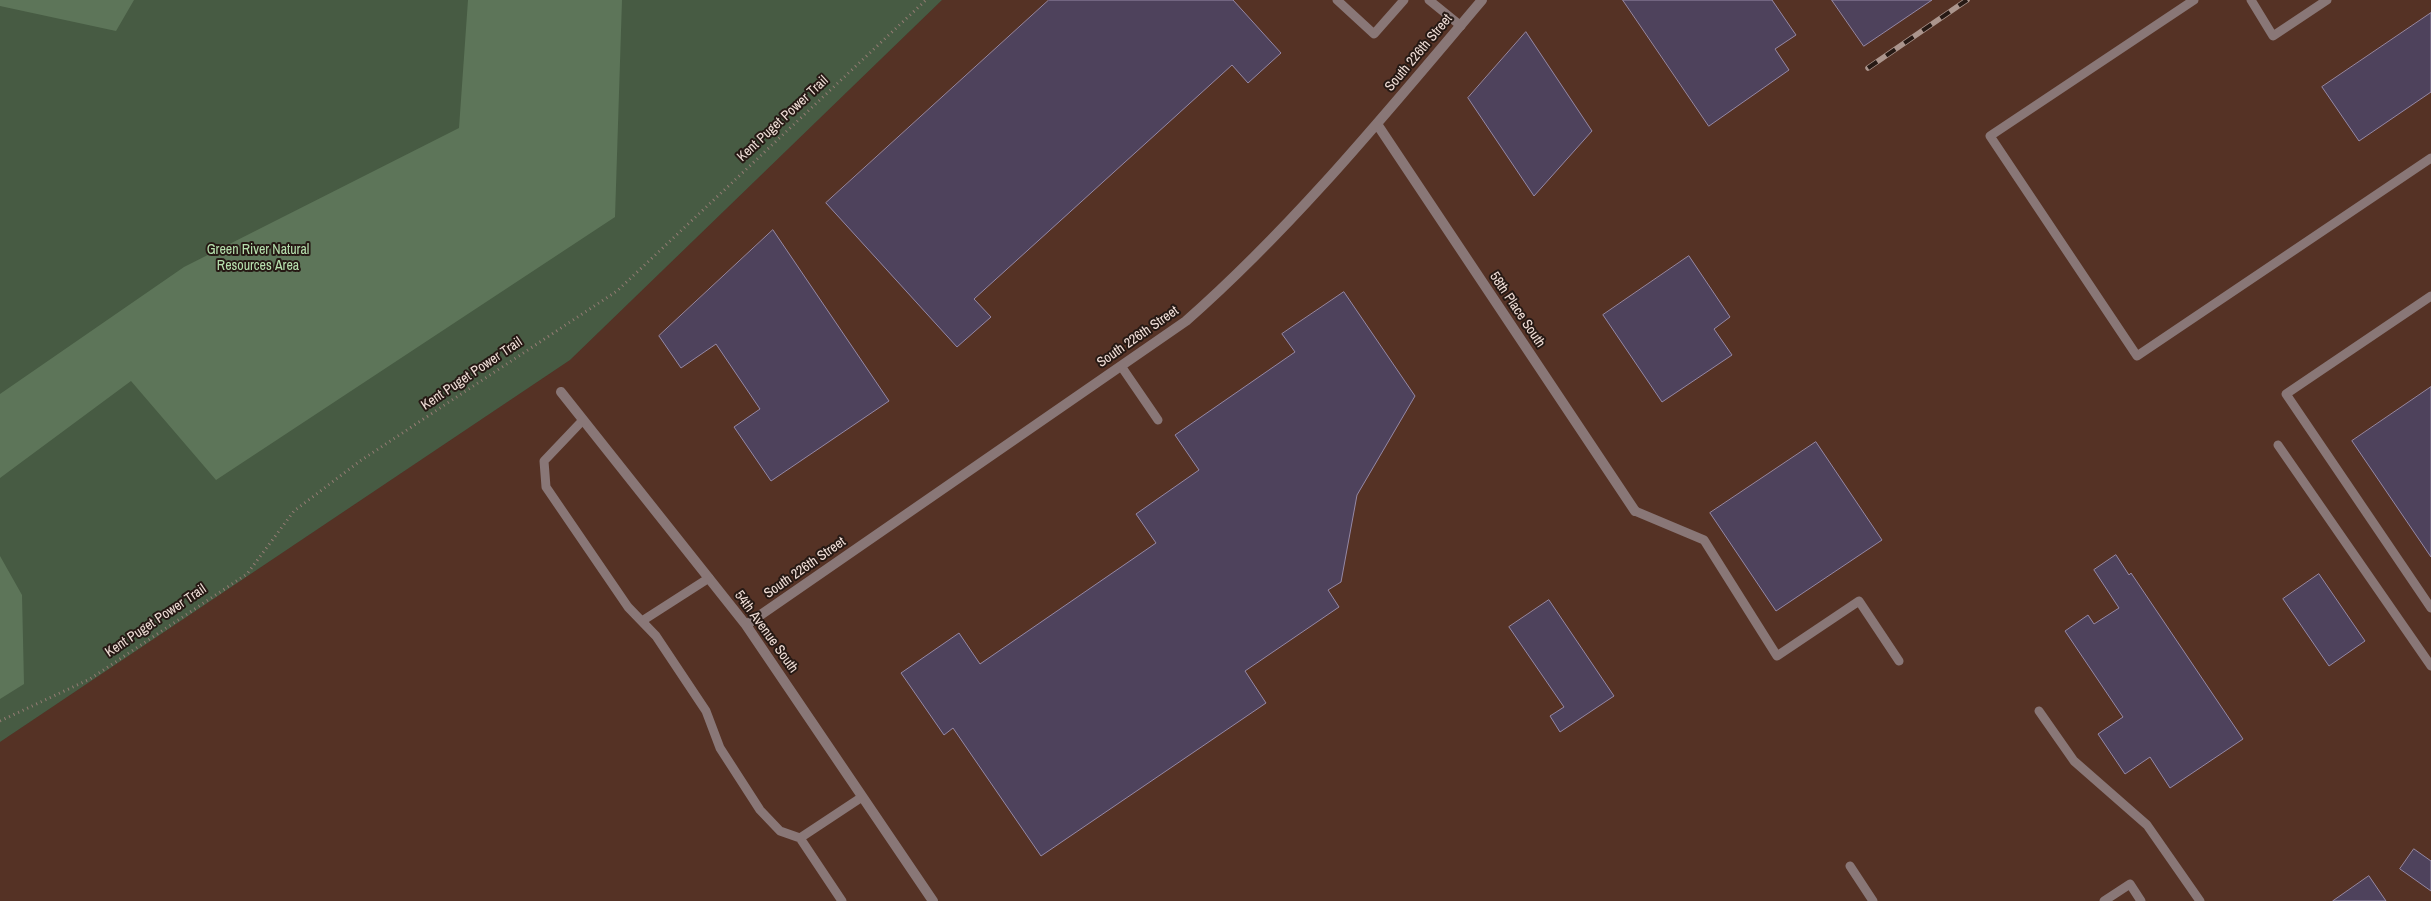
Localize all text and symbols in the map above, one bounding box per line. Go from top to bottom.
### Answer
street label: South 226th Street [1382,11,1456,95]
street label: Kent Puget Power Trail [734,73,832,165]
park label: Green River Natural Resources Area [207,242,309,274]
street label: 58th Place South [1486,269,1548,351]
street label: South 226th Street [1094,303,1182,371]
street label: Kent Puget Power Trail [418,334,526,414]
street label: South 226th Street [761,534,849,602]
street label: Kent Puget Power Trail [102,581,210,661]
street label: 54th Avenue South [731,588,801,676]

